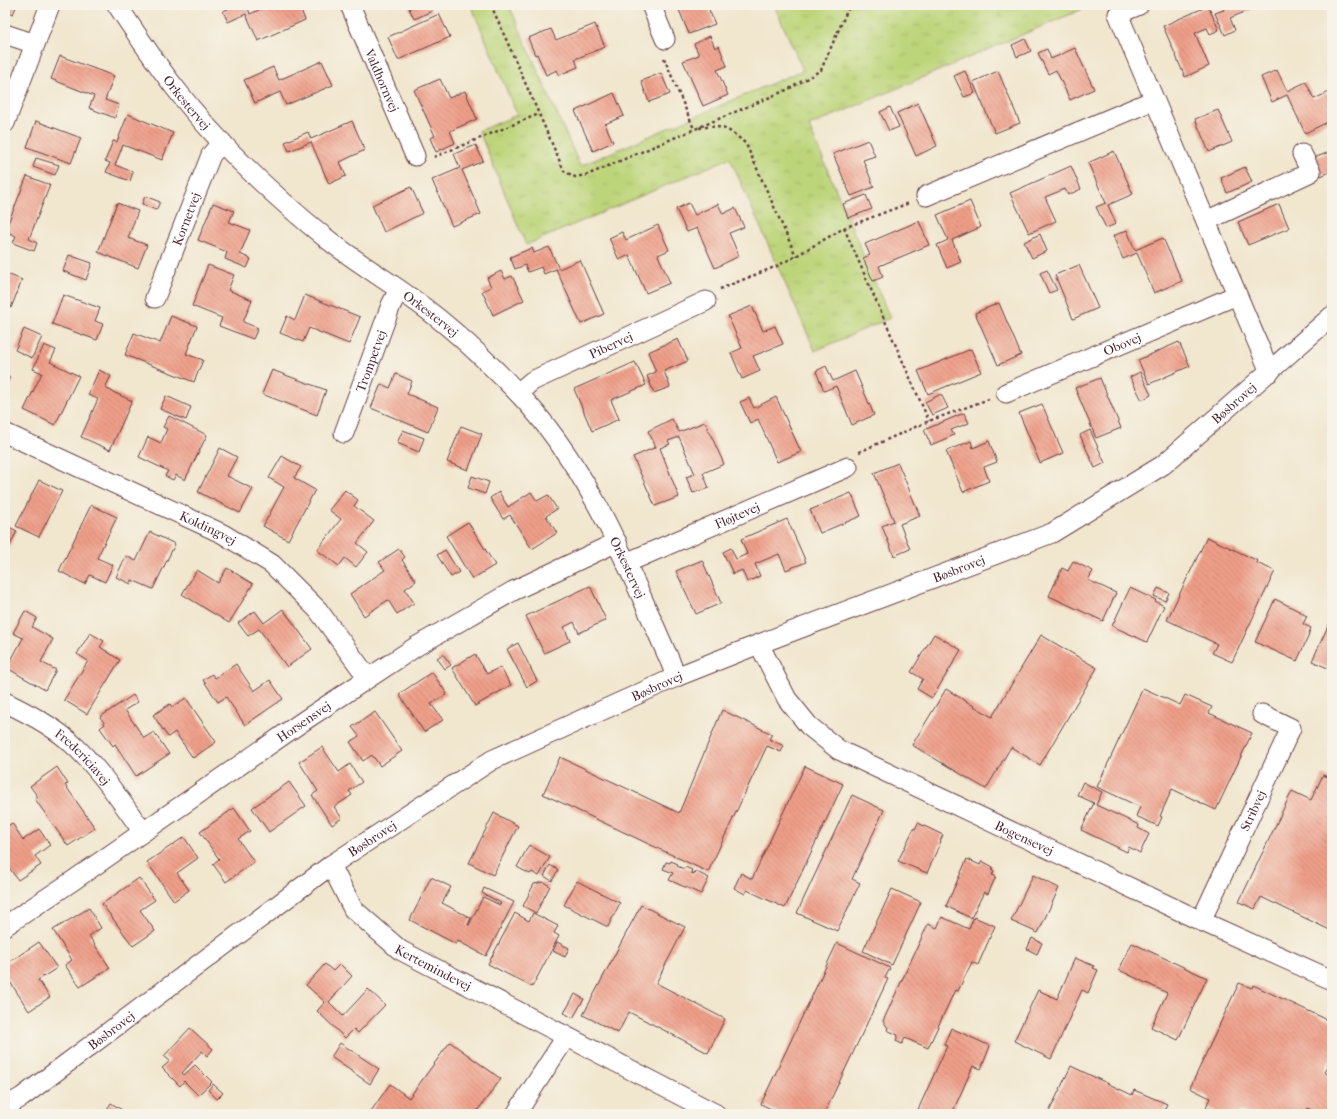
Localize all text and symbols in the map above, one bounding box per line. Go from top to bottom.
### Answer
street label: Valdhornvej [362,46,403,114]
street label: Orkestervej [160,72,214,133]
street label: Kornetvej [169,190,203,248]
street label: Orkestervej [400,287,462,340]
street label: Trompetvej [352,328,389,394]
street label: Pibervej [586,328,635,361]
street label: Obovej [1101,329,1143,358]
street label: Bøsbrovej [1208,379,1259,426]
street label: Fløjtevej [712,499,762,531]
street label: Koldingvej [177,508,239,548]
street label: Orkestervej [607,534,649,600]
street label: Bøsbrovej [931,552,987,585]
street label: Bøsbrovej [629,668,684,704]
street label: Horsensvej [274,698,333,745]
street label: Fredericiavej [52,725,114,788]
street label: Stribvej [1237,788,1268,833]
street label: Bøsbrovej [345,817,399,859]
street label: Bogensevej [993,817,1056,858]
street label: Kertemindevej [393,941,474,993]
street label: Bøsbrovej [85,1008,137,1053]

